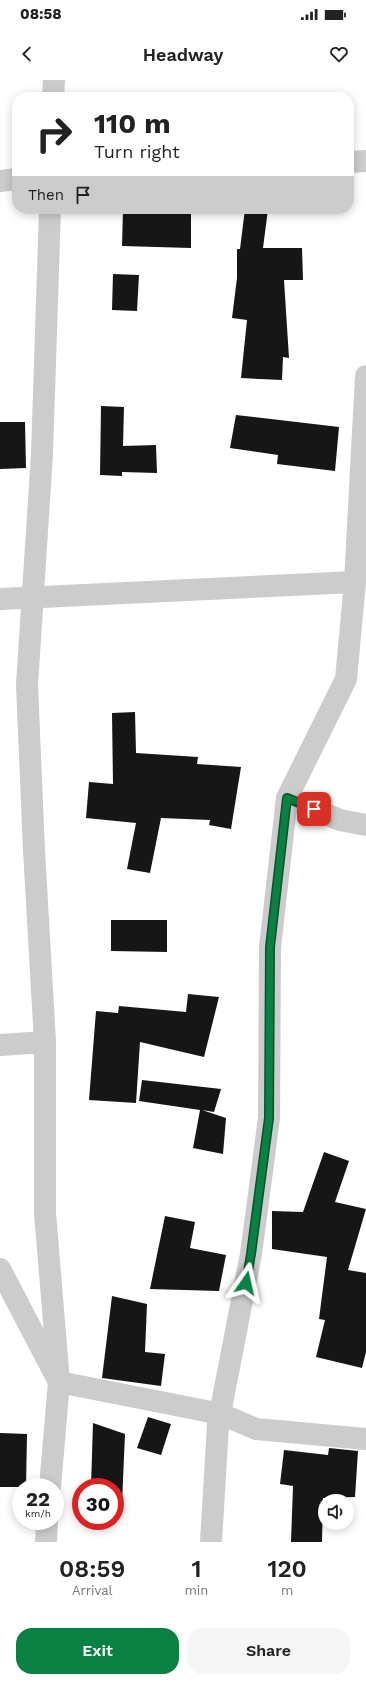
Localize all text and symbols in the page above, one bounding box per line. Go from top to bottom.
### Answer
text: 08:58 [20,5,62,23]
icon: back [16,43,38,65]
icon: heart [328,43,350,65]
text: Headway [143,44,223,65]
text: 110 m [94,107,171,140]
icon: right [28,108,80,160]
text: Turn right [94,141,180,162]
icon: arrive [72,184,94,206]
text: Then [28,186,64,204]
pin [297,792,331,826]
icon: arrive [303,798,325,820]
position arrow [225,1262,267,1304]
speed limit sign: 30 [72,1478,124,1530]
text: 22 [26,1487,50,1511]
map controls [318,1494,354,1530]
button: sound [318,1494,354,1530]
text: km/h [25,1508,51,1519]
text: 08:59 [59,1555,125,1583]
text: 1 [191,1555,201,1583]
text: 120 [267,1555,307,1583]
text: Arrival [72,1583,113,1598]
text: min [184,1583,208,1598]
text: m [281,1583,293,1598]
button: Exit [16,1628,179,1674]
button: Share [187,1628,350,1674]

